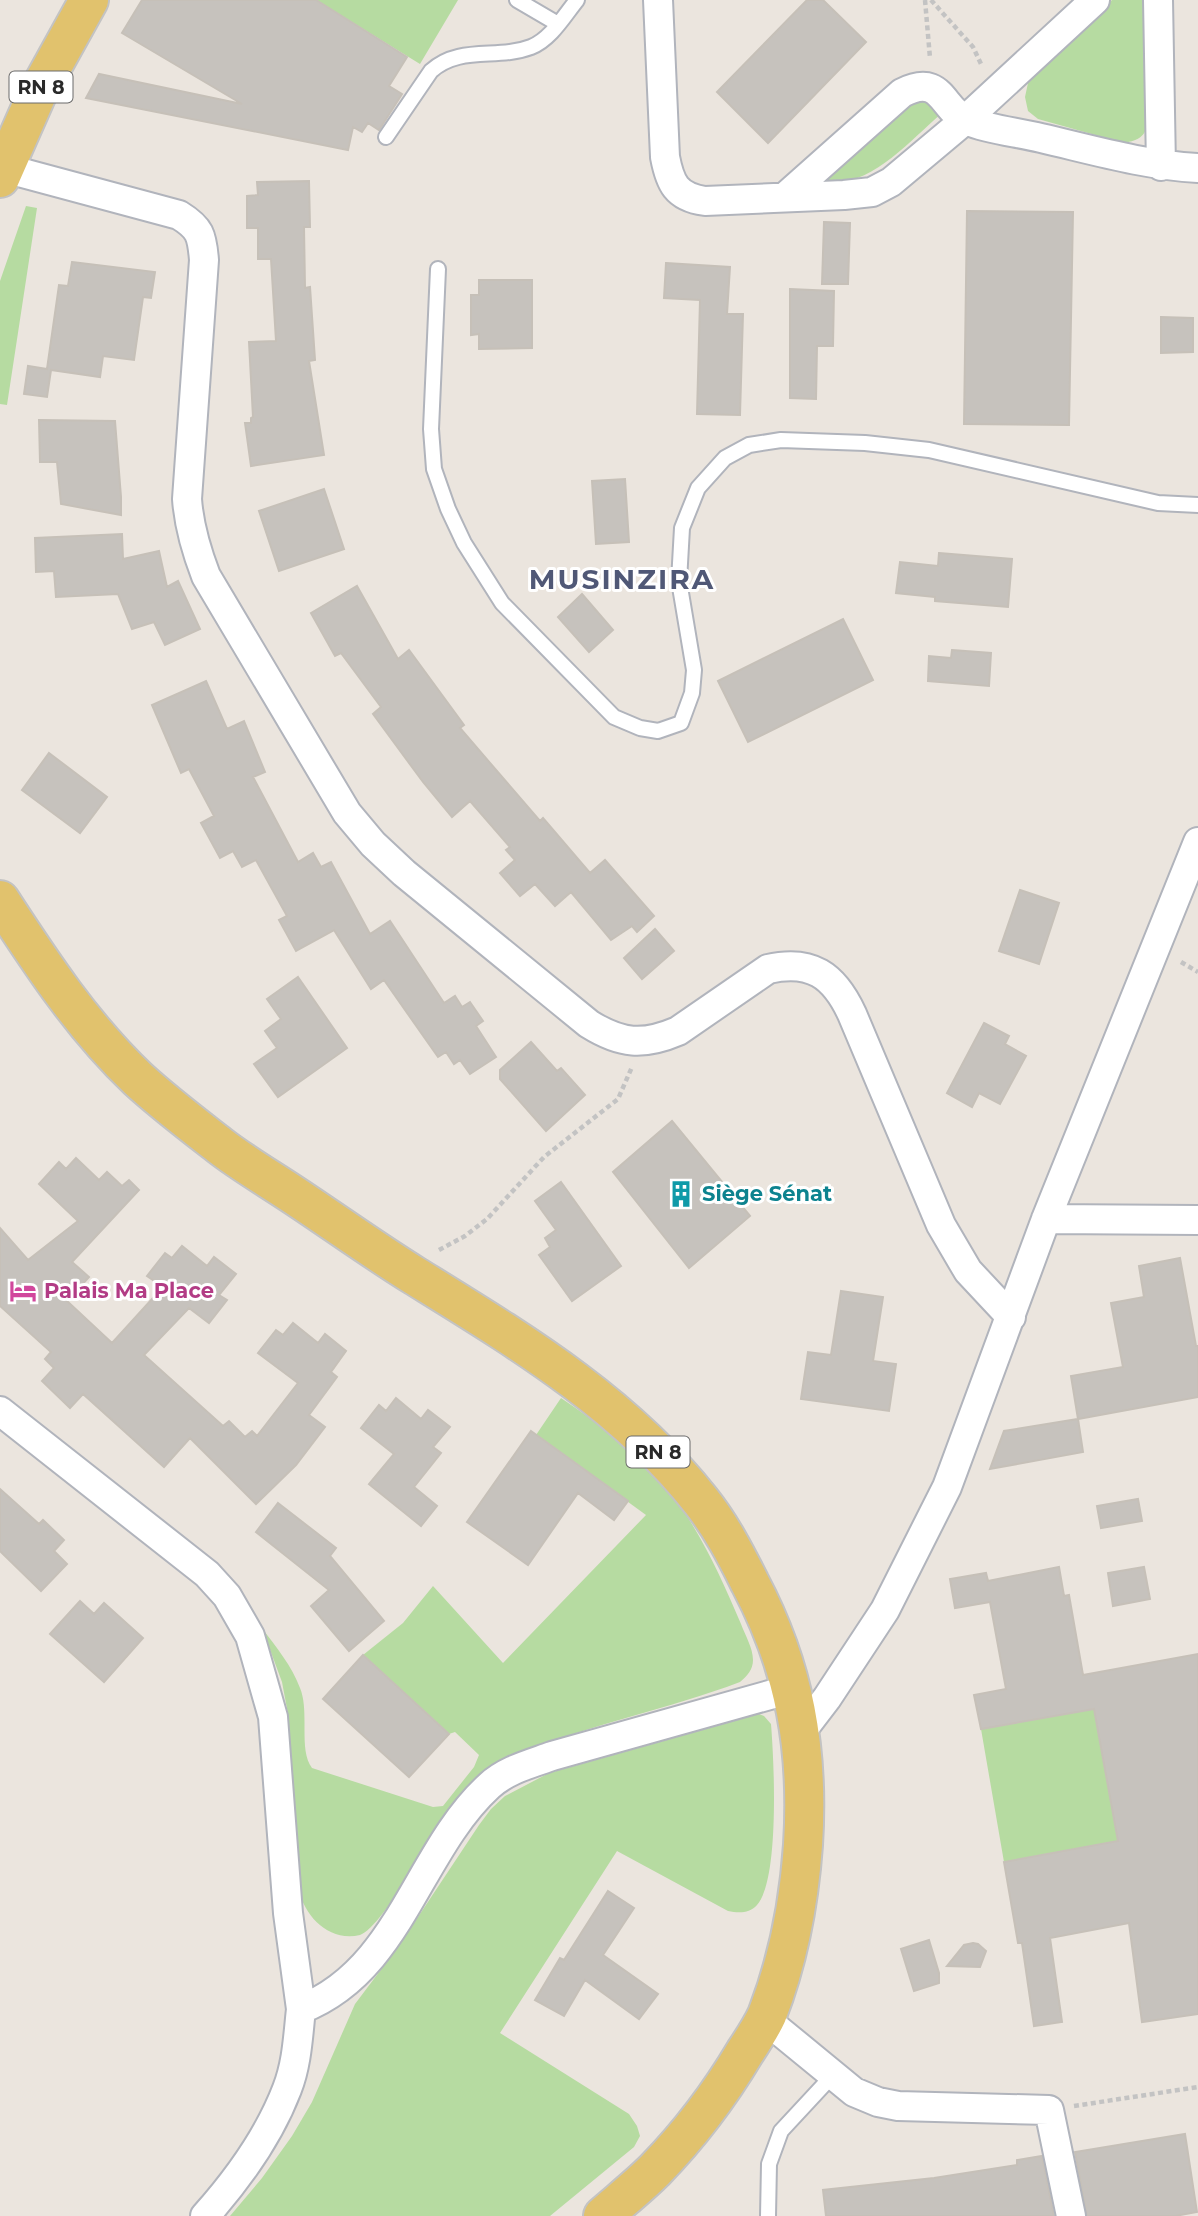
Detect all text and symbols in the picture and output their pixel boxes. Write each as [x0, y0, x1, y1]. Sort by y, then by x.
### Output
road number: RN 8 [9, 72, 72, 102]
district label: MUSINZIRA [529, 562, 715, 596]
building icon: Siège Sénat [666, 1179, 696, 1209]
place label: Siège Sénat [702, 1181, 832, 1206]
hotel icon: Palais Ma Place [8, 1276, 38, 1306]
place label: Palais Ma Place [44, 1278, 214, 1303]
road number: RN 8 [626, 1436, 690, 1468]

